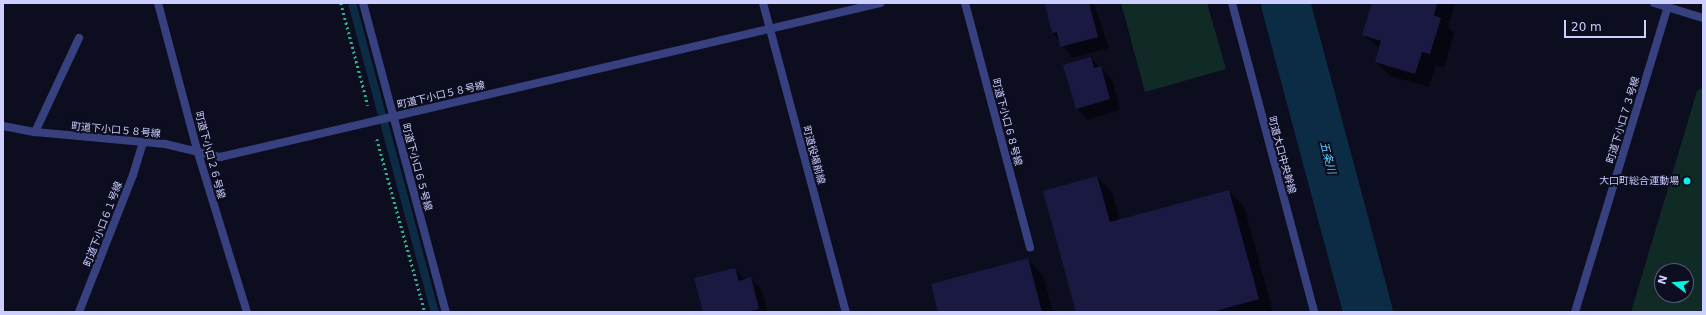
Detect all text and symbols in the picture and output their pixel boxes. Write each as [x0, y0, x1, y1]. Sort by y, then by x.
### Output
scale bar [1566, 12, 1648, 38]
text: 20 m [1571, 20, 1602, 34]
street label: 町道下小口７３号線 [1604, 75, 1642, 165]
street label: 町道下小口６８号線 [990, 77, 1024, 167]
street label: 町道下小口５８号線 [396, 79, 486, 111]
street label: 町道下小口２６号線 [193, 110, 227, 200]
street label: 町道大口中央幹線 [1266, 115, 1298, 195]
street label: 町道下小口５８号線 [71, 120, 161, 140]
street label: 町道下小口６５号線 [400, 122, 434, 212]
street label: 町道役場前線 [800, 124, 828, 186]
water label: 五条川 [1316, 140, 1338, 176]
place label: 大口町総合運動場 [1599, 175, 1679, 187]
marker: 大口町総合運動場 [1682, 176, 1692, 186]
street label: 町道下小口６１号線 [81, 180, 125, 268]
north arrow [1654, 263, 1694, 303]
text: N [1655, 274, 1670, 286]

